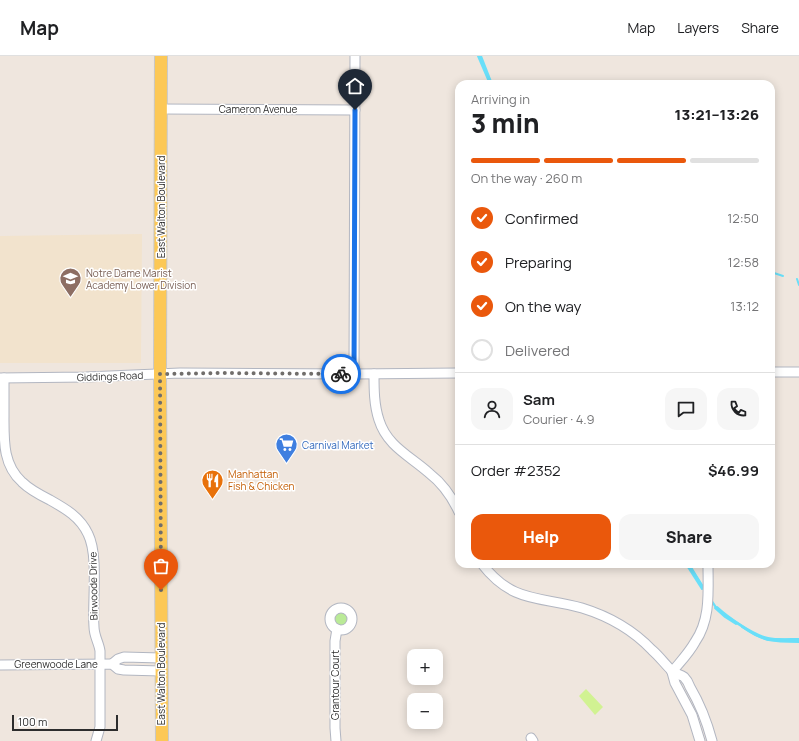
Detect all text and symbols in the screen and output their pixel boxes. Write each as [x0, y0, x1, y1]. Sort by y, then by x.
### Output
text: Map [20, 15, 59, 41]
text: Map [627, 18, 655, 37]
text: Layers [677, 18, 719, 37]
text: Share [741, 18, 779, 37]
pin [338, 69, 372, 110]
icon: home [344, 75, 366, 97]
text: Arriving in [471, 90, 530, 108]
street label: Cameron Avenue [219, 102, 297, 116]
text: 13:21–13:26 [675, 104, 759, 125]
text: 3 min [471, 105, 540, 141]
street label: East Walton Boulevard [154, 156, 168, 258]
text: On the way · 260 m [471, 169, 582, 187]
icon: check [471, 207, 493, 229]
text: Confirmed [505, 208, 578, 229]
text: 12:50 [727, 209, 759, 227]
icon: check [471, 251, 493, 273]
text: Preparing [505, 252, 572, 273]
text: 12:58 [728, 253, 759, 271]
school or university icon: Notre Dame Marist Academy Lower Division [58, 266, 84, 299]
place label: Notre Dame Marist Academy Lower Division [86, 266, 196, 292]
icon: check [471, 295, 493, 317]
text: On the way [505, 296, 581, 317]
text: 13:12 [730, 297, 759, 315]
text: Delivered [505, 340, 570, 361]
courier [321, 354, 361, 394]
icon: bike [330, 363, 352, 385]
street label: Giddings Road [77, 368, 143, 384]
button: person [471, 388, 513, 430]
button: chat [665, 388, 707, 430]
button: phone [717, 388, 759, 430]
text: Sam [523, 389, 555, 410]
text: Courier · 4.9 [523, 410, 595, 428]
supermarket icon: Carnival Market [273, 432, 299, 465]
place label: Carnival Market [302, 438, 374, 452]
text: Order #2352 [471, 460, 561, 481]
text: $46.99 [708, 460, 759, 481]
restaurant icon: Manhattan Fish & Chicken [199, 467, 225, 500]
place label: Manhattan Fish & Chicken [228, 467, 295, 493]
button: Help [471, 514, 611, 560]
button: Share [619, 514, 759, 560]
pin [144, 549, 178, 590]
street label: Birwoode Drive [85, 551, 101, 620]
icon: bag [150, 555, 172, 577]
street label: East Walton Boulevard [154, 623, 168, 725]
map controls [407, 649, 443, 729]
button: + [407, 649, 443, 685]
street label: Grantour Court [328, 650, 342, 720]
street label: Greenwoode Lane [14, 657, 98, 671]
button: − [407, 693, 443, 729]
scale bar [12, 713, 118, 732]
text: 100 m [18, 714, 47, 729]

